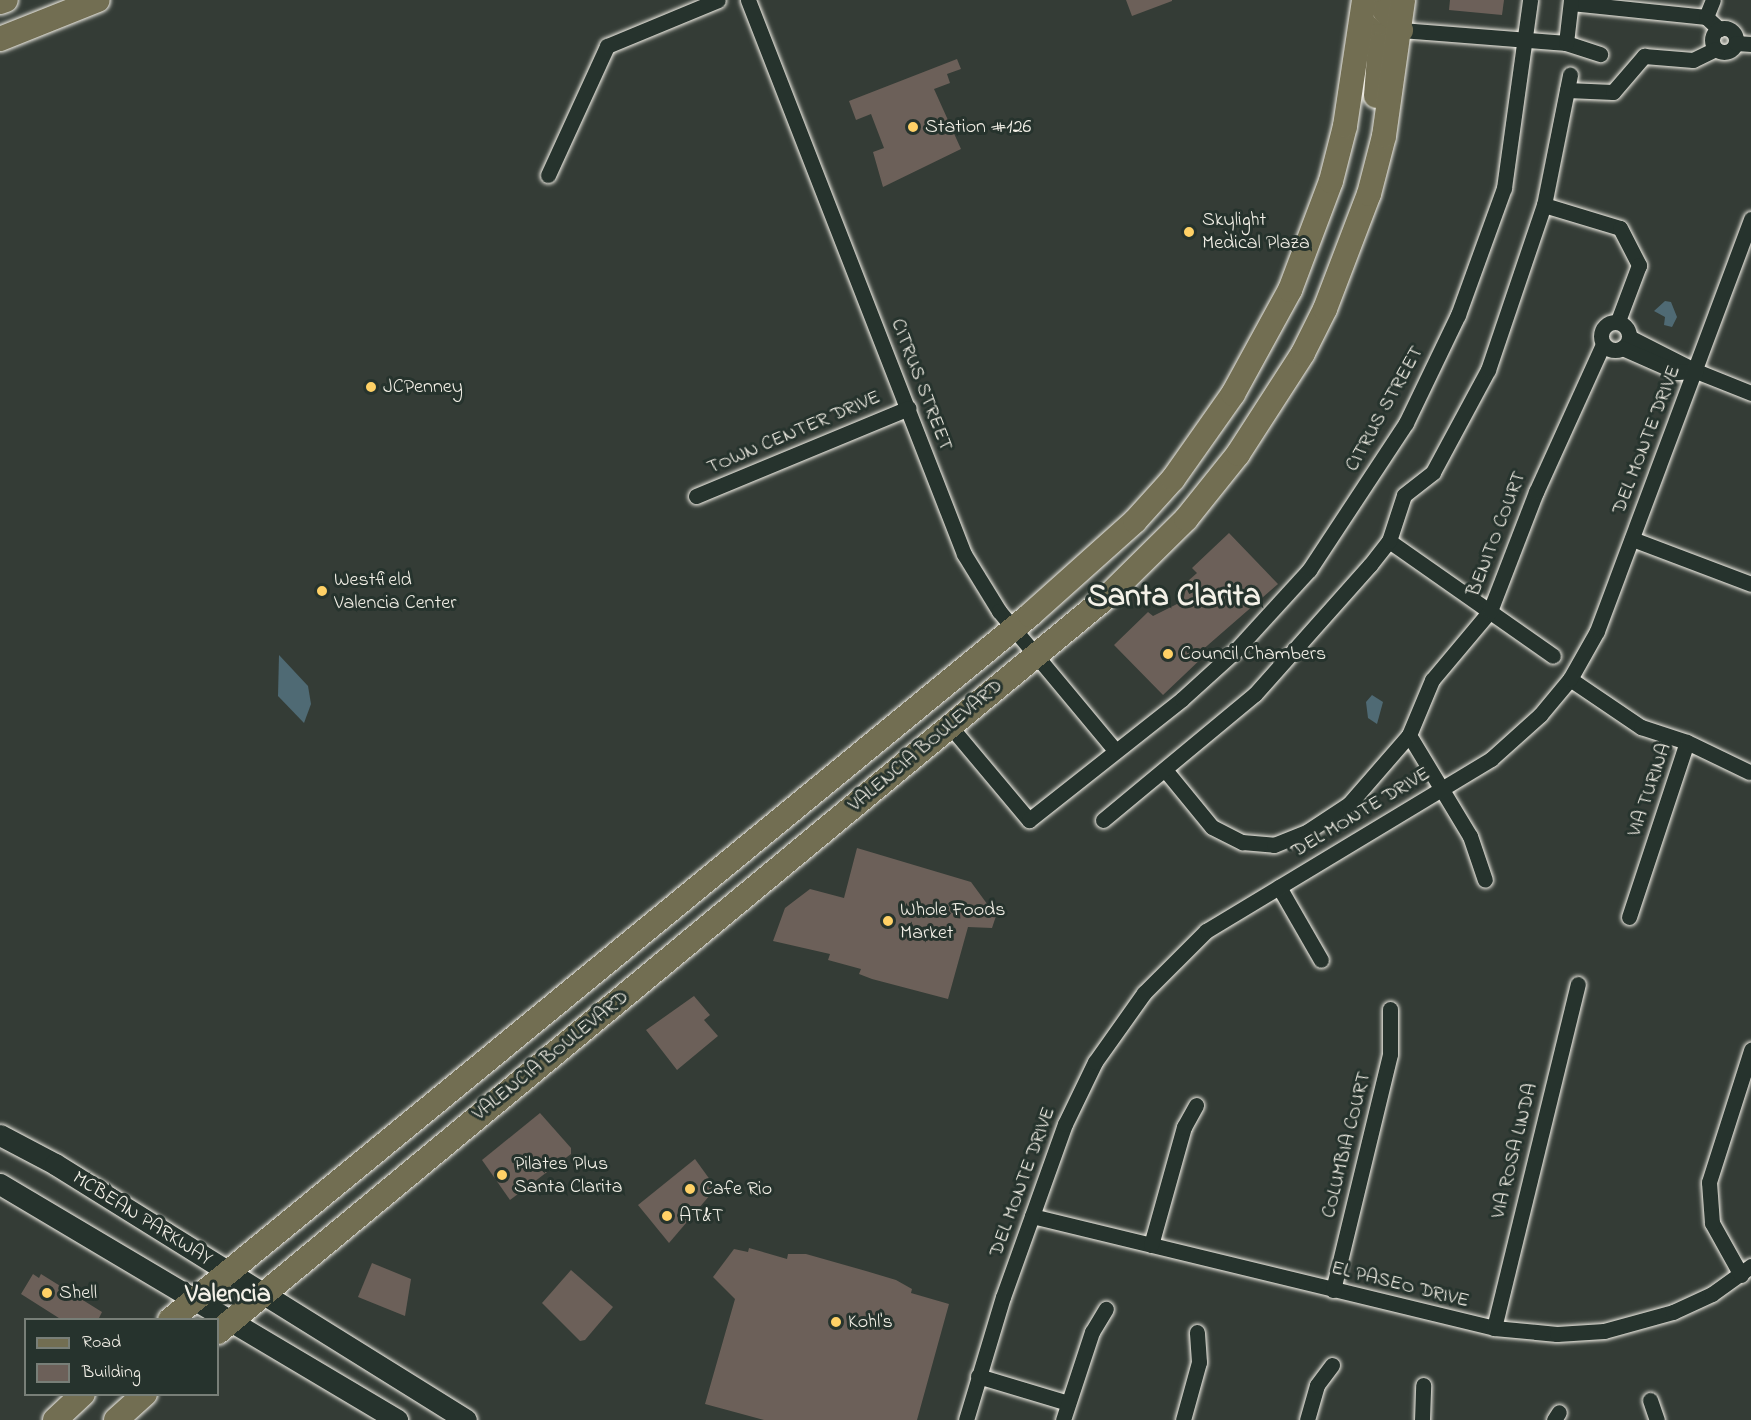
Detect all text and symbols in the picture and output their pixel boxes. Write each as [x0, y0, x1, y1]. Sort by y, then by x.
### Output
place label: Station #126 [925, 115, 1031, 139]
marker: Station #126 [906, 120, 920, 134]
place label: Skylight Medical Plaza [1202, 208, 1310, 255]
marker: Skylight Medical Plaza [1180, 223, 1198, 241]
street label: CITRUS STREET [885, 315, 957, 455]
street label: CITRUS STREET [1341, 342, 1429, 476]
street label: DEL MONTE DRIVE [1608, 362, 1686, 518]
place label: JCPenney [383, 375, 463, 399]
marker: JCPenney [364, 380, 378, 394]
street label: TOWN CENTER DRIVE [704, 386, 884, 480]
street label: BENITO COURT [1462, 468, 1532, 600]
place label: Westfield Valencia Center [334, 568, 456, 615]
district label: Santa Clarita [1087, 579, 1261, 617]
marker: Westfield Valencia Center [315, 584, 329, 598]
place label: Council Chambers [1180, 642, 1326, 666]
marker: Council Chambers [1161, 647, 1175, 661]
street label: VALENCIA BOULEVARD [844, 674, 1008, 818]
street label: VIA TURINA [1623, 740, 1677, 840]
street label: DEL MONTE DRIVE [1287, 762, 1435, 864]
place label: Whole Foods Market [900, 898, 1005, 945]
marker: Whole Foods Market [881, 914, 895, 928]
street label: VALENCIA BOULEVARD [468, 986, 634, 1126]
street label: COLUMBIA COURT [1317, 1069, 1377, 1221]
street label: VIA ROSA LINDA [1487, 1081, 1543, 1221]
street label: DEL MONTE DRIVE [985, 1104, 1061, 1260]
place label: Pilates Plus Santa Clarita [514, 1152, 622, 1199]
street label: MCBEAN PARKWAY [68, 1166, 216, 1272]
marker: Pilates Plus Santa Clarita [495, 1168, 509, 1182]
place label: Cafe Rio [702, 1177, 772, 1201]
marker: Cafe Rio [683, 1182, 697, 1196]
place label: AT&T [679, 1204, 723, 1228]
marker: AT&T [660, 1209, 674, 1223]
street label: EL PASEO DRIVE [1329, 1256, 1471, 1314]
district label: Valencia [185, 1280, 271, 1312]
place label: Shell [59, 1281, 97, 1305]
marker: Shell [40, 1286, 54, 1300]
place label: Kohl's [848, 1310, 893, 1334]
marker: Kohl's [829, 1315, 843, 1329]
legend [24, 1318, 219, 1396]
text: Road [82, 1330, 121, 1356]
text: Building [82, 1360, 141, 1386]

